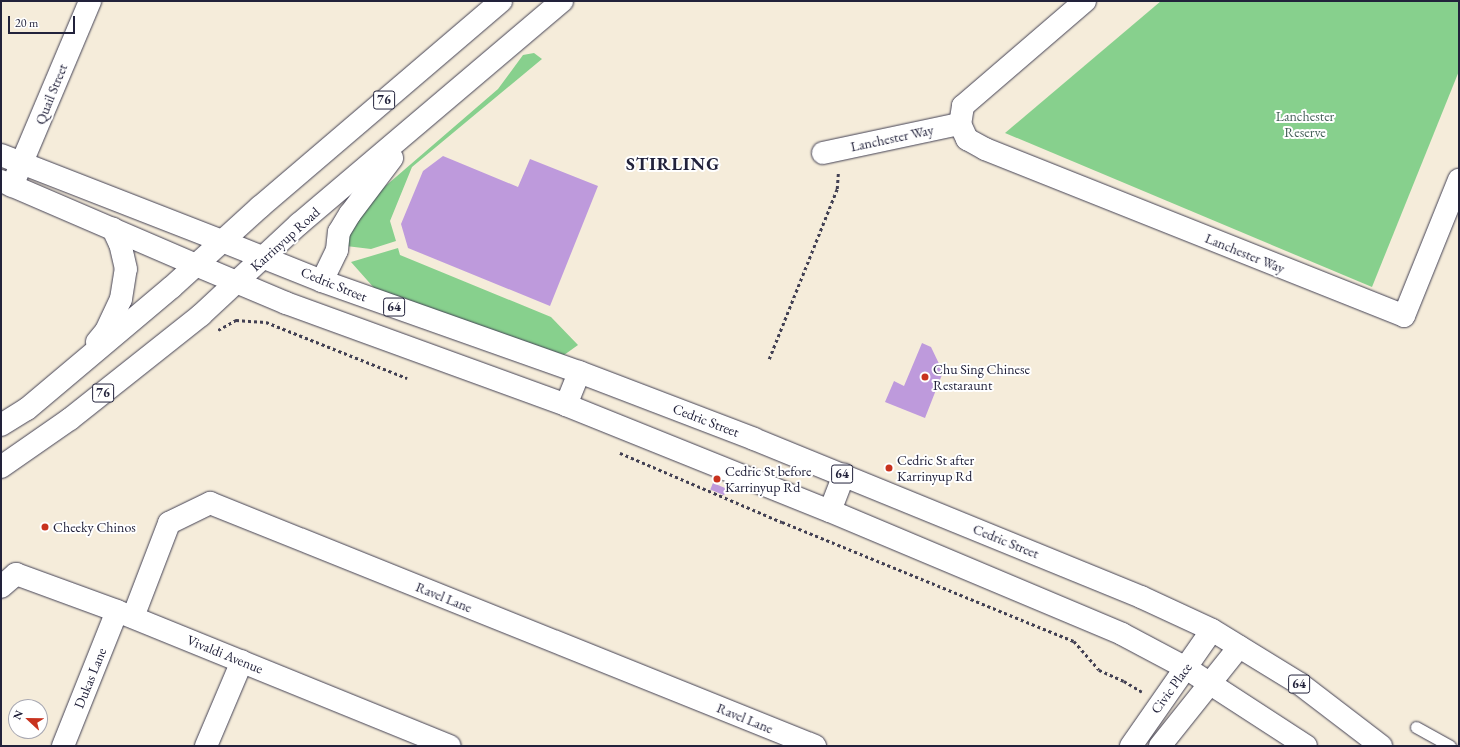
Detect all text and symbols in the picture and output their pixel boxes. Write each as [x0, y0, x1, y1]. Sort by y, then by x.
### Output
scale bar [10, 8, 77, 34]
text: 20 m [15, 15, 38, 31]
street label: Quail Street [31, 61, 71, 127]
road number: 76 [373, 89, 395, 111]
park label: Lanchester Reserve [1276, 108, 1334, 140]
street label: Lanchester Way [849, 121, 935, 155]
district label: STIRLING [626, 153, 720, 175]
street label: Karrinyup Road [247, 203, 323, 275]
street label: Lanchester Way [1203, 229, 1287, 277]
street label: Cedric Street [299, 263, 369, 305]
road number: 64 [383, 296, 405, 318]
place label: Chu Sing Chinese Restaraunt [933, 361, 1030, 394]
marker: Chu Sing Chinese Restaraunt [920, 372, 930, 382]
road number: 76 [92, 382, 114, 404]
street label: Cedric Street [670, 400, 742, 440]
place label: Cedric St after Karrinyup Rd [897, 452, 974, 484]
place label: Cedric St before Karrinyup Rd [725, 463, 811, 496]
road number: 64 [831, 463, 853, 485]
marker: Cedric St after Karrinyup Rd [884, 463, 894, 473]
marker: Cedric St before Karrinyup Rd [712, 474, 722, 484]
place label: Cheeky Chinos [53, 519, 136, 535]
street label: Cedric Street [971, 520, 1041, 562]
marker: Cheeky Chinos [40, 522, 50, 532]
street label: Ravel Lane [413, 578, 475, 616]
street label: Vivaldi Avenue [184, 631, 266, 677]
street label: Dukas Lane [70, 645, 110, 711]
street label: Civic Place [1147, 659, 1195, 717]
road number: 64 [1288, 673, 1310, 695]
north arrow [8, 699, 48, 739]
street label: Ravel Lane [714, 699, 776, 737]
text: N [10, 708, 26, 722]

